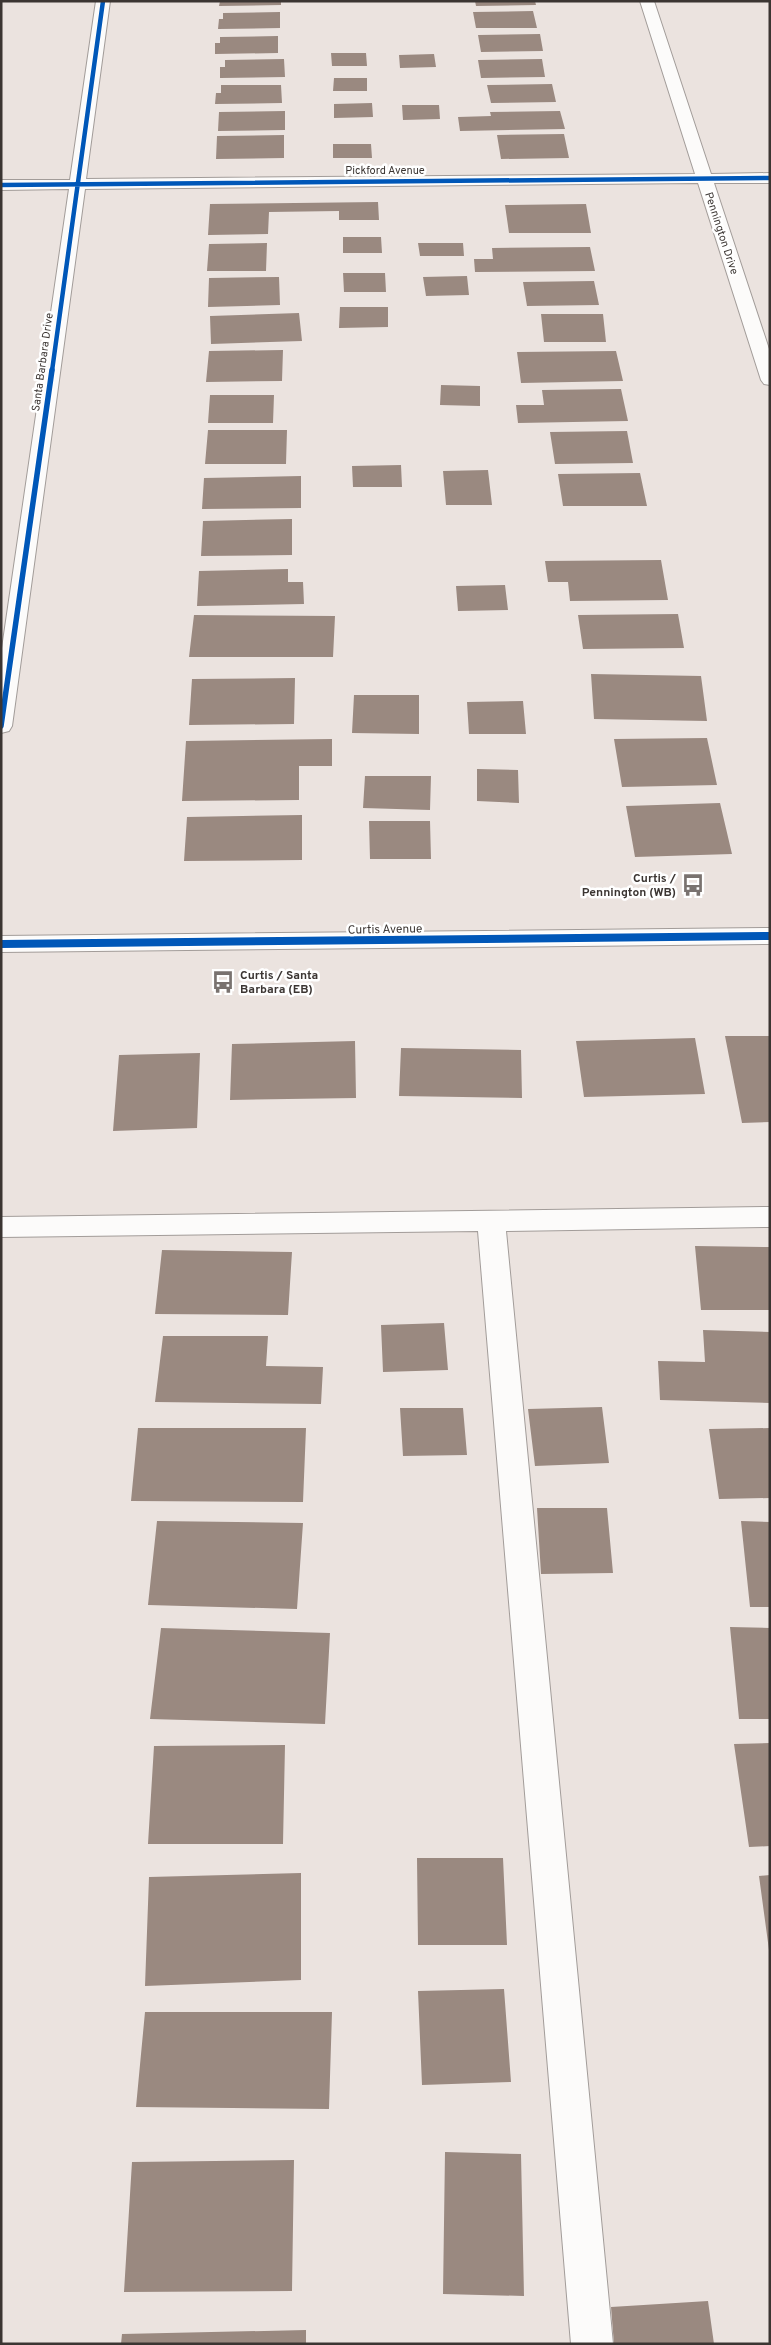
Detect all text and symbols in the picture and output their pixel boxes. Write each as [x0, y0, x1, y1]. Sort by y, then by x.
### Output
street label: Pickford Avenue [345, 164, 425, 178]
street label: Pennington Drive [701, 190, 741, 276]
street label: Santa Barbara Drive [29, 312, 57, 412]
place label: Curtis / Pennington (WB) [582, 871, 677, 901]
bus stop icon: Curtis / Pennington (WB) [680, 872, 706, 898]
street label: Curtis Avenue [347, 921, 423, 939]
place label: Curtis / Santa Barbara (EB) [240, 968, 318, 998]
bus stop icon: Curtis / Santa Barbara (EB) [210, 969, 236, 995]

